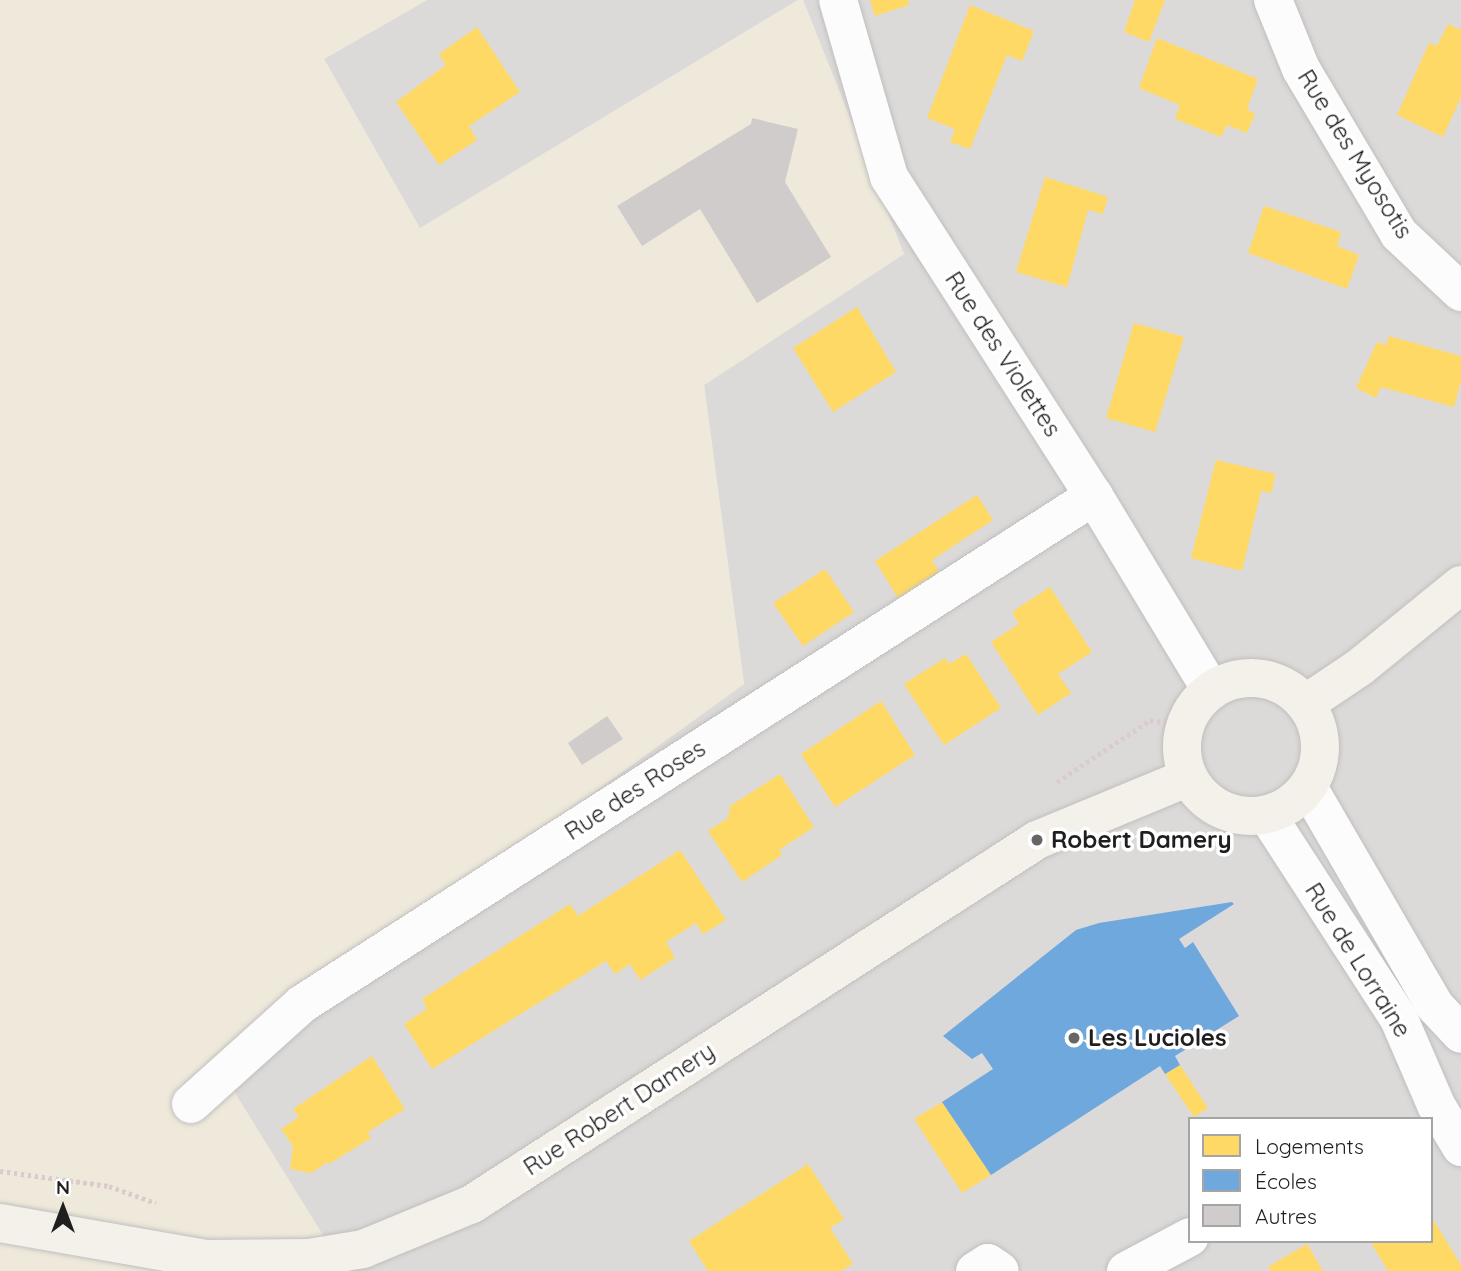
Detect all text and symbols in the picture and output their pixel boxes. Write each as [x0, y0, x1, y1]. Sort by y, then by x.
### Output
street label: Rue des Myosotis [1291, 64, 1419, 244]
street label: Rue des Violettes [939, 266, 1067, 442]
street label: Rue des Roses [559, 734, 711, 846]
place label: Robert Damery [1051, 826, 1232, 854]
marker: Robert Damery [1029, 832, 1045, 848]
street label: Rue de Lorraine [1299, 877, 1417, 1043]
place label: Les Lucioles [1088, 1024, 1227, 1052]
marker: Les Lucioles [1066, 1030, 1082, 1046]
street label: Rue Robert Damery [518, 1036, 720, 1182]
legend [1188, 1117, 1433, 1243]
text: Logements [1255, 1133, 1364, 1159]
text: Écoles [1255, 1168, 1317, 1194]
north arrow [28, 1173, 98, 1243]
text: N [56, 1175, 70, 1199]
text: Autres [1255, 1203, 1317, 1229]

